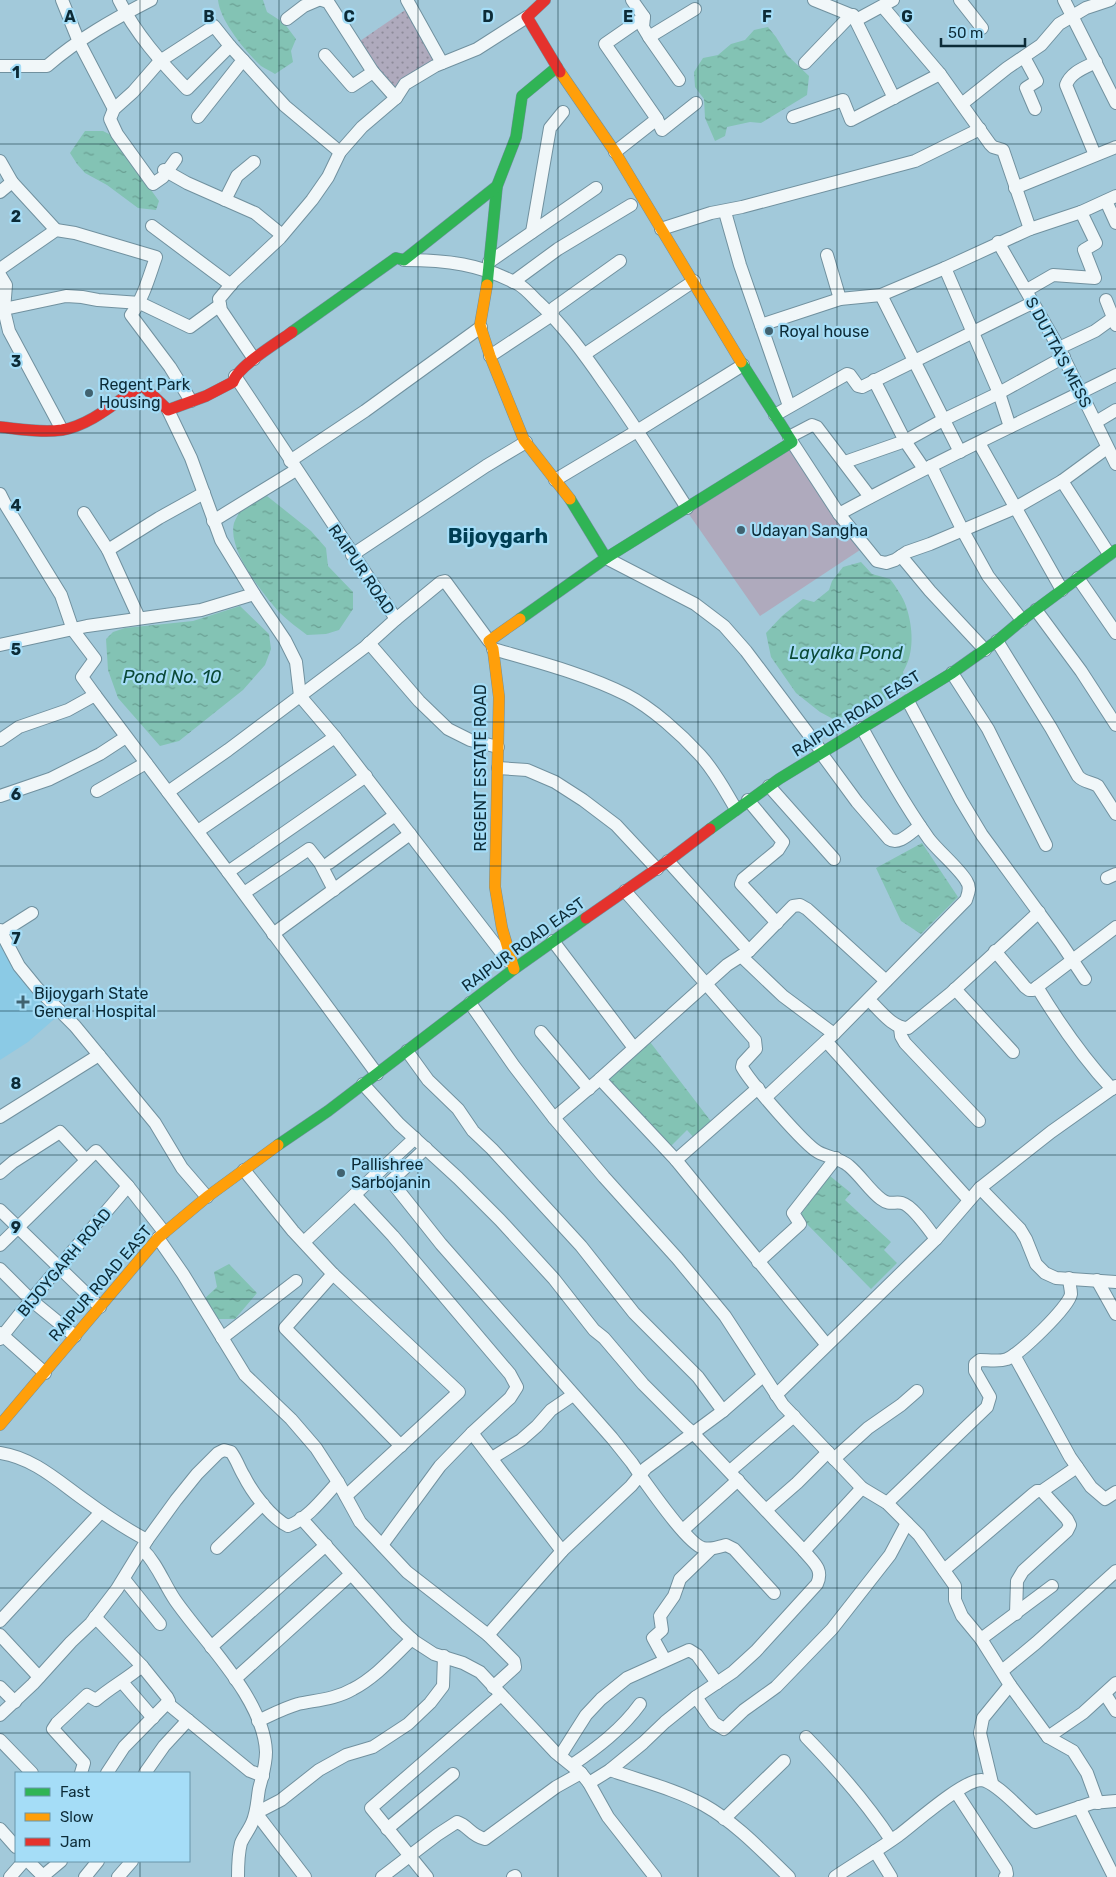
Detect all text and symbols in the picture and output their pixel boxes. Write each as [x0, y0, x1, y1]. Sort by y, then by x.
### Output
text: A [64, 7, 76, 26]
text: B [203, 7, 215, 26]
text: C [343, 7, 355, 26]
text: D [482, 7, 494, 26]
text: E [623, 7, 633, 26]
text: F [762, 7, 772, 26]
text: G [901, 7, 913, 26]
scale bar [941, 15, 1025, 47]
text: 50 m [948, 24, 983, 42]
text: 1 [12, 63, 20, 82]
text: 2 [11, 207, 21, 226]
street label: S DUTTA'S MESS [1021, 294, 1096, 411]
place label: Royal house [779, 322, 869, 341]
marker: Royal house [763, 325, 775, 337]
text: 3 [11, 352, 21, 371]
place label: Regent Park Housing [99, 375, 191, 412]
marker: Regent Park Housing [83, 387, 95, 399]
text: 4 [11, 496, 22, 515]
street label: RAIPUR ROAD [325, 521, 399, 618]
place label: Udayan Sangha [751, 521, 868, 540]
district label: Bijoygarh [448, 523, 548, 548]
marker: Udayan Sangha [735, 524, 747, 536]
text: 5 [11, 640, 21, 659]
water label: Layalka Pond [789, 642, 903, 664]
water label: Pond No. 10 [123, 666, 222, 688]
street label: RAIPUR ROAD EAST [789, 666, 924, 761]
street label: REGENT ESTATE ROAD [471, 684, 490, 852]
text: 6 [11, 785, 21, 804]
street label: RAIPUR ROAD EAST [458, 893, 589, 995]
text: 7 [11, 929, 21, 948]
place label: Bijoygarh State General Hospital [34, 984, 156, 1021]
marker: Bijoygarh State General Hospital [16, 995, 30, 1009]
text: 8 [11, 1074, 22, 1093]
place label: Pallishree Sarbojanin [351, 1155, 431, 1192]
marker: Pallishree Sarbojanin [335, 1167, 347, 1179]
street label: BIJOYGARH ROAD [14, 1204, 115, 1320]
text: 9 [11, 1218, 21, 1237]
street label: RAIPUR ROAD EAST [45, 1221, 156, 1345]
legend [15, 1772, 190, 1862]
text: Fast [60, 1783, 90, 1801]
text: Slow [60, 1808, 93, 1826]
text: Jam [60, 1833, 91, 1851]

